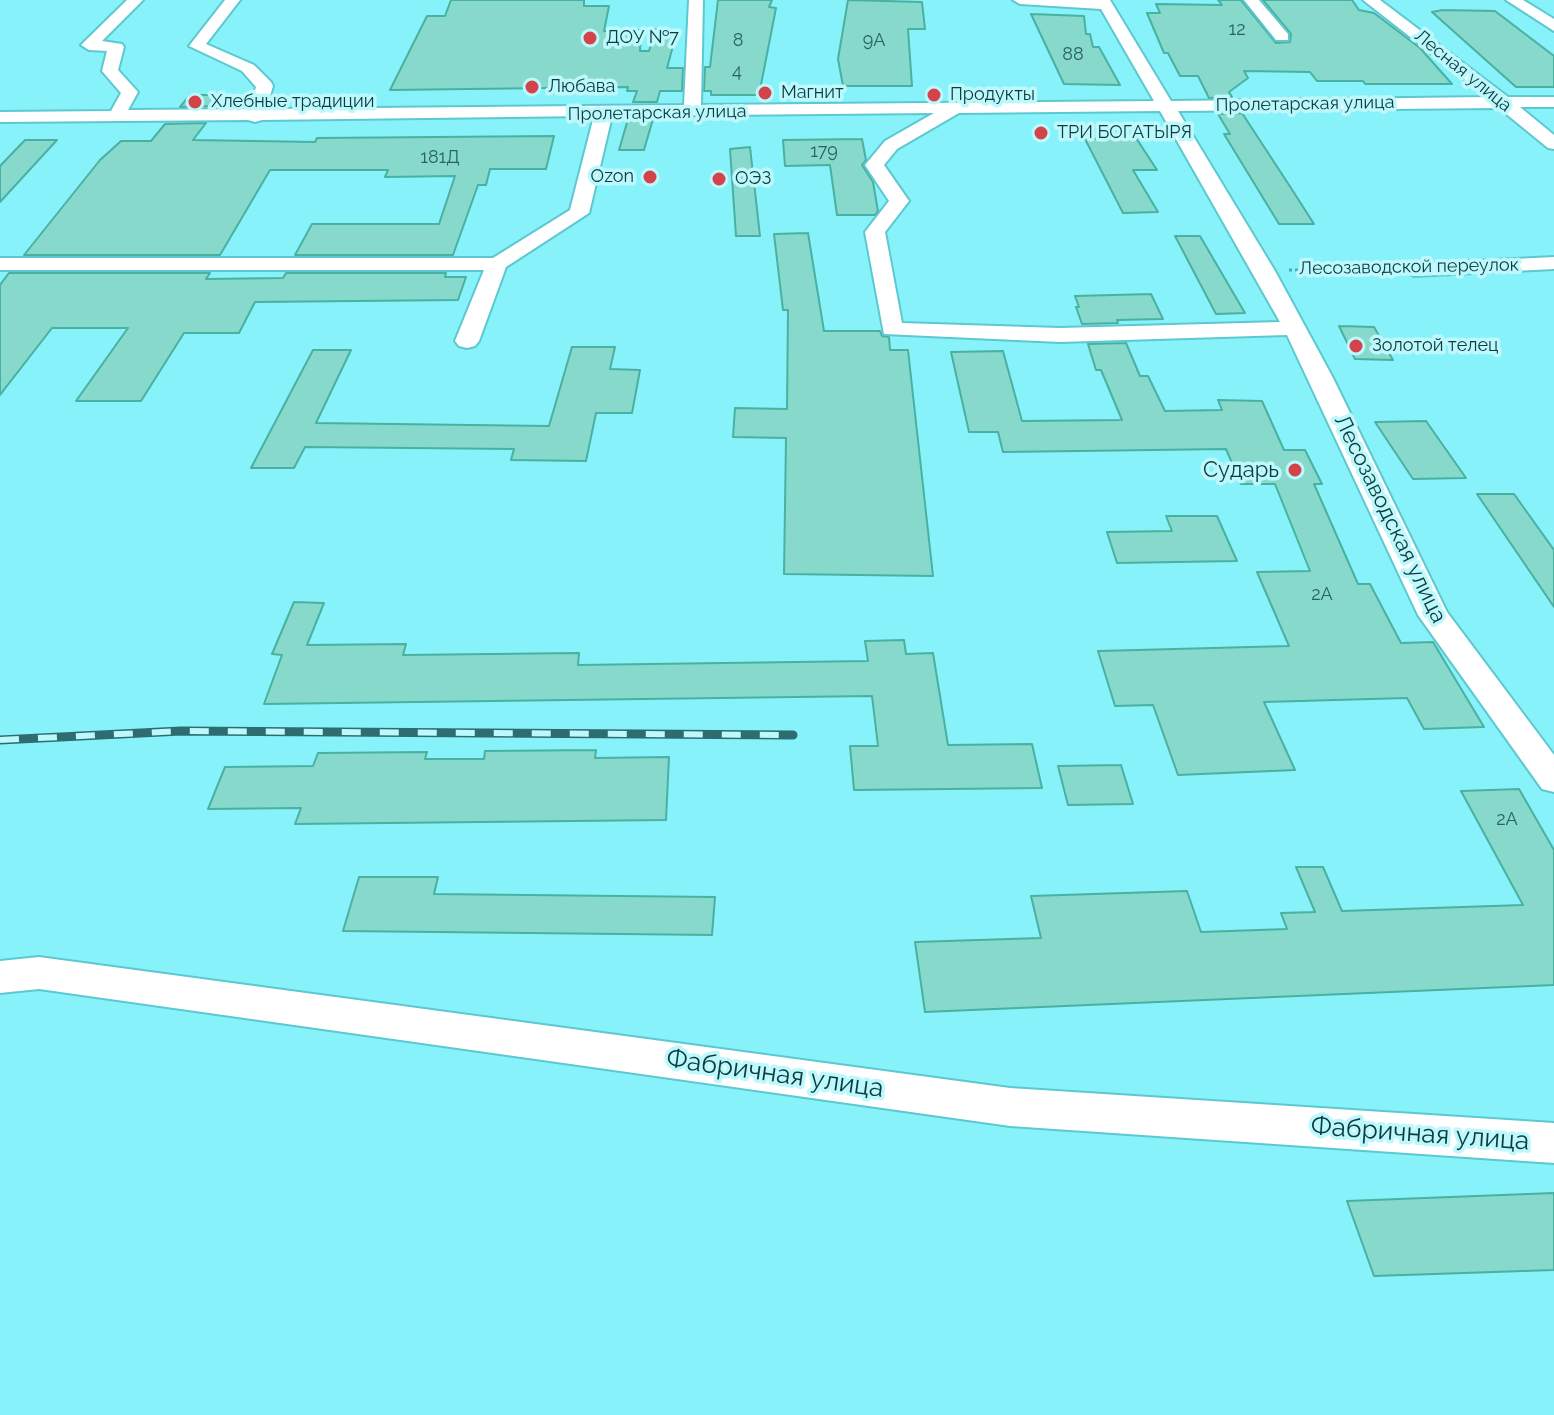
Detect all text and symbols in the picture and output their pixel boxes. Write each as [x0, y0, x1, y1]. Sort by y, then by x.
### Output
house number: 12 [1228, 19, 1246, 41]
street label: Лесная улица [1410, 25, 1516, 117]
place label: ДОУ №7 [606, 27, 679, 49]
marker: ДОУ №7 [581, 29, 599, 47]
house number: 8 [733, 30, 743, 52]
house number: 9А [863, 30, 885, 52]
house number: 88 [1062, 44, 1084, 66]
house number: 4 [732, 61, 742, 83]
place label: Любава [548, 76, 615, 98]
marker: Любава [523, 78, 541, 96]
place label: Магнит [781, 82, 844, 104]
marker: Магнит [756, 84, 774, 102]
place label: Продукты [950, 84, 1035, 106]
marker: Продукты [925, 86, 943, 104]
place label: Хлебные традиции [211, 91, 374, 113]
street label: Пролетарская улица [1215, 92, 1395, 116]
marker: Хлебные традиции [186, 93, 204, 111]
street label: Пролетарская улица [567, 101, 747, 125]
place label: ТРИ БОГАТЫРЯ [1057, 122, 1192, 144]
marker: ТРИ БОГАТЫРЯ [1032, 124, 1050, 142]
house number: 179 [810, 141, 838, 163]
house number: 181Д [420, 147, 460, 169]
place label: Ozon [591, 166, 634, 188]
marker: Ozon [641, 168, 659, 186]
place label: ОЭЗ [735, 168, 771, 190]
marker: ОЭЗ [710, 170, 728, 188]
street label: Лесозаводской переулок [1299, 254, 1519, 280]
place label: Золотой телец [1372, 335, 1498, 357]
marker: Золотой телец [1347, 337, 1365, 355]
street label: Лесозаводская улица [1328, 411, 1452, 627]
place label: Сударь [1203, 457, 1279, 483]
marker: Сударь [1286, 461, 1304, 479]
house number: 2А [1311, 584, 1333, 606]
house number: 2А [1496, 809, 1518, 831]
street label: Фабричная улица [664, 1043, 886, 1105]
street label: Фабричная улица [1310, 1111, 1530, 1157]

